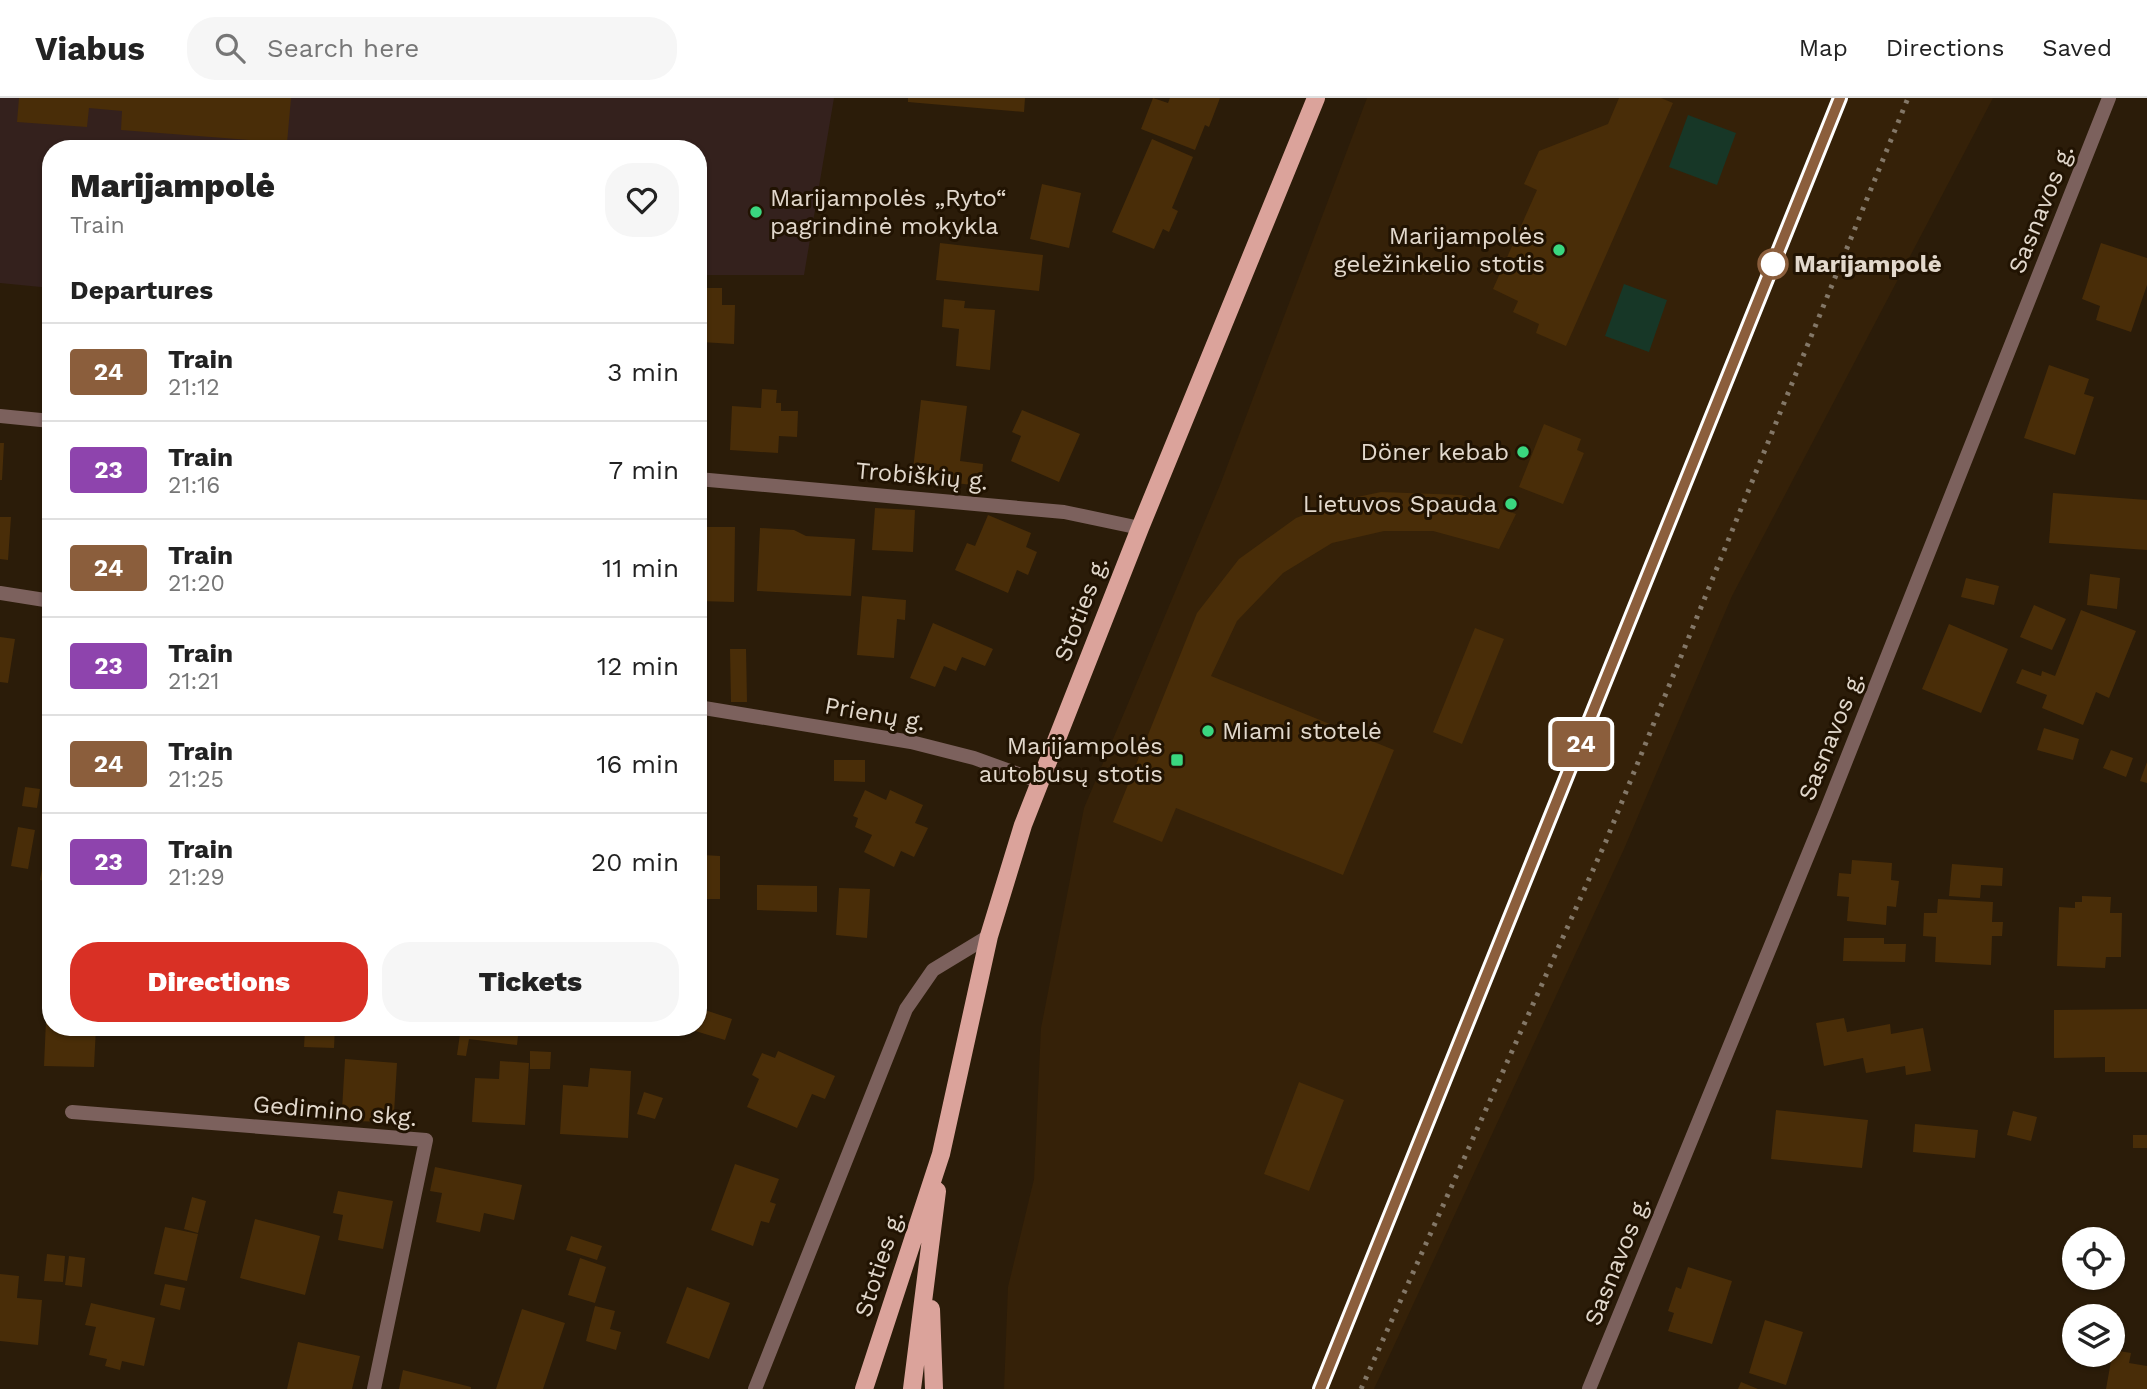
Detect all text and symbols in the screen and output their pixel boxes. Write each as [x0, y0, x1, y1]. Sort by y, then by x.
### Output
search box [187, 17, 677, 80]
text: Viabus [35, 29, 145, 68]
icon: search [211, 29, 249, 67]
text: Search here [267, 33, 419, 63]
text: Map [1799, 34, 1848, 62]
text: Directions [1886, 34, 2004, 62]
text: Saved [2042, 34, 2112, 62]
street label: Sasnavos g. [2002, 141, 2080, 277]
button: heart [605, 163, 679, 237]
text: Marijampolė [70, 166, 275, 205]
place label: Marijampolės „Ryto“ pagrindinė mokykla [770, 184, 1007, 240]
marker: Marijampolės „Ryto“ pagrindinė mokykla [748, 204, 764, 220]
text: Train [70, 212, 125, 239]
place label: Marijampolės geležinkelio stotis [1334, 222, 1545, 278]
marker: Marijampolės geležinkelio stotis [1551, 242, 1567, 258]
marker: Marijampolė [1758, 249, 1788, 279]
place label: Marijampolė [1794, 250, 1942, 278]
text: Departures [70, 275, 213, 305]
text: Train [168, 344, 233, 374]
text: 3 min [607, 357, 679, 387]
text: 24 [94, 358, 123, 386]
text: 21:12 [168, 374, 220, 401]
place label: Döner kebab [1360, 438, 1509, 466]
text: Train [168, 442, 233, 472]
marker: Döner kebab [1515, 444, 1531, 460]
text: 7 min [609, 455, 679, 485]
text: 23 [94, 456, 123, 484]
street label: Trobiškių g. [855, 456, 989, 496]
text: 21:16 [168, 472, 220, 499]
place label: Lietuvos Spauda [1303, 490, 1497, 518]
marker: Lietuvos Spauda [1503, 496, 1519, 512]
text: Train [168, 540, 233, 570]
text: 11 min [602, 553, 679, 583]
street label: Stoties g. [1048, 553, 1114, 665]
text: 24 [94, 554, 123, 582]
text: 21:20 [168, 570, 225, 597]
text: Train [168, 638, 233, 668]
text: 12 min [597, 651, 679, 681]
text: 23 [94, 652, 123, 680]
text: 21:21 [168, 668, 220, 695]
street label: Sasnavos g. [1792, 668, 1870, 804]
street label: Prienų g. [823, 691, 927, 737]
place label: Miami stotelė [1222, 717, 1382, 745]
line badge: 24 [1550, 721, 1612, 767]
marker: Miami stotelė [1200, 723, 1216, 739]
text: 24 [1566, 730, 1596, 758]
place label: Marijampolės autobusų stotis [979, 732, 1163, 788]
text: Train [168, 736, 233, 766]
text: 16 min [596, 749, 679, 779]
text: 24 [94, 750, 123, 778]
marker: Marijampolės autobusų stotis [1169, 752, 1185, 768]
text: 21:25 [168, 766, 224, 793]
text: Train [168, 834, 233, 864]
text: 20 min [591, 847, 679, 877]
text: 23 [94, 848, 123, 876]
text: 21:29 [168, 864, 225, 891]
button: Directions [70, 942, 368, 1022]
button: Tickets [382, 942, 679, 1022]
street label: Gedimino skg. [252, 1090, 418, 1132]
street label: Sasnavos g. [1578, 1193, 1656, 1329]
street label: Stoties g. [849, 1207, 909, 1321]
map controls [2062, 1227, 2125, 1367]
button: locate [2062, 1227, 2125, 1290]
button: layers [2062, 1304, 2125, 1367]

